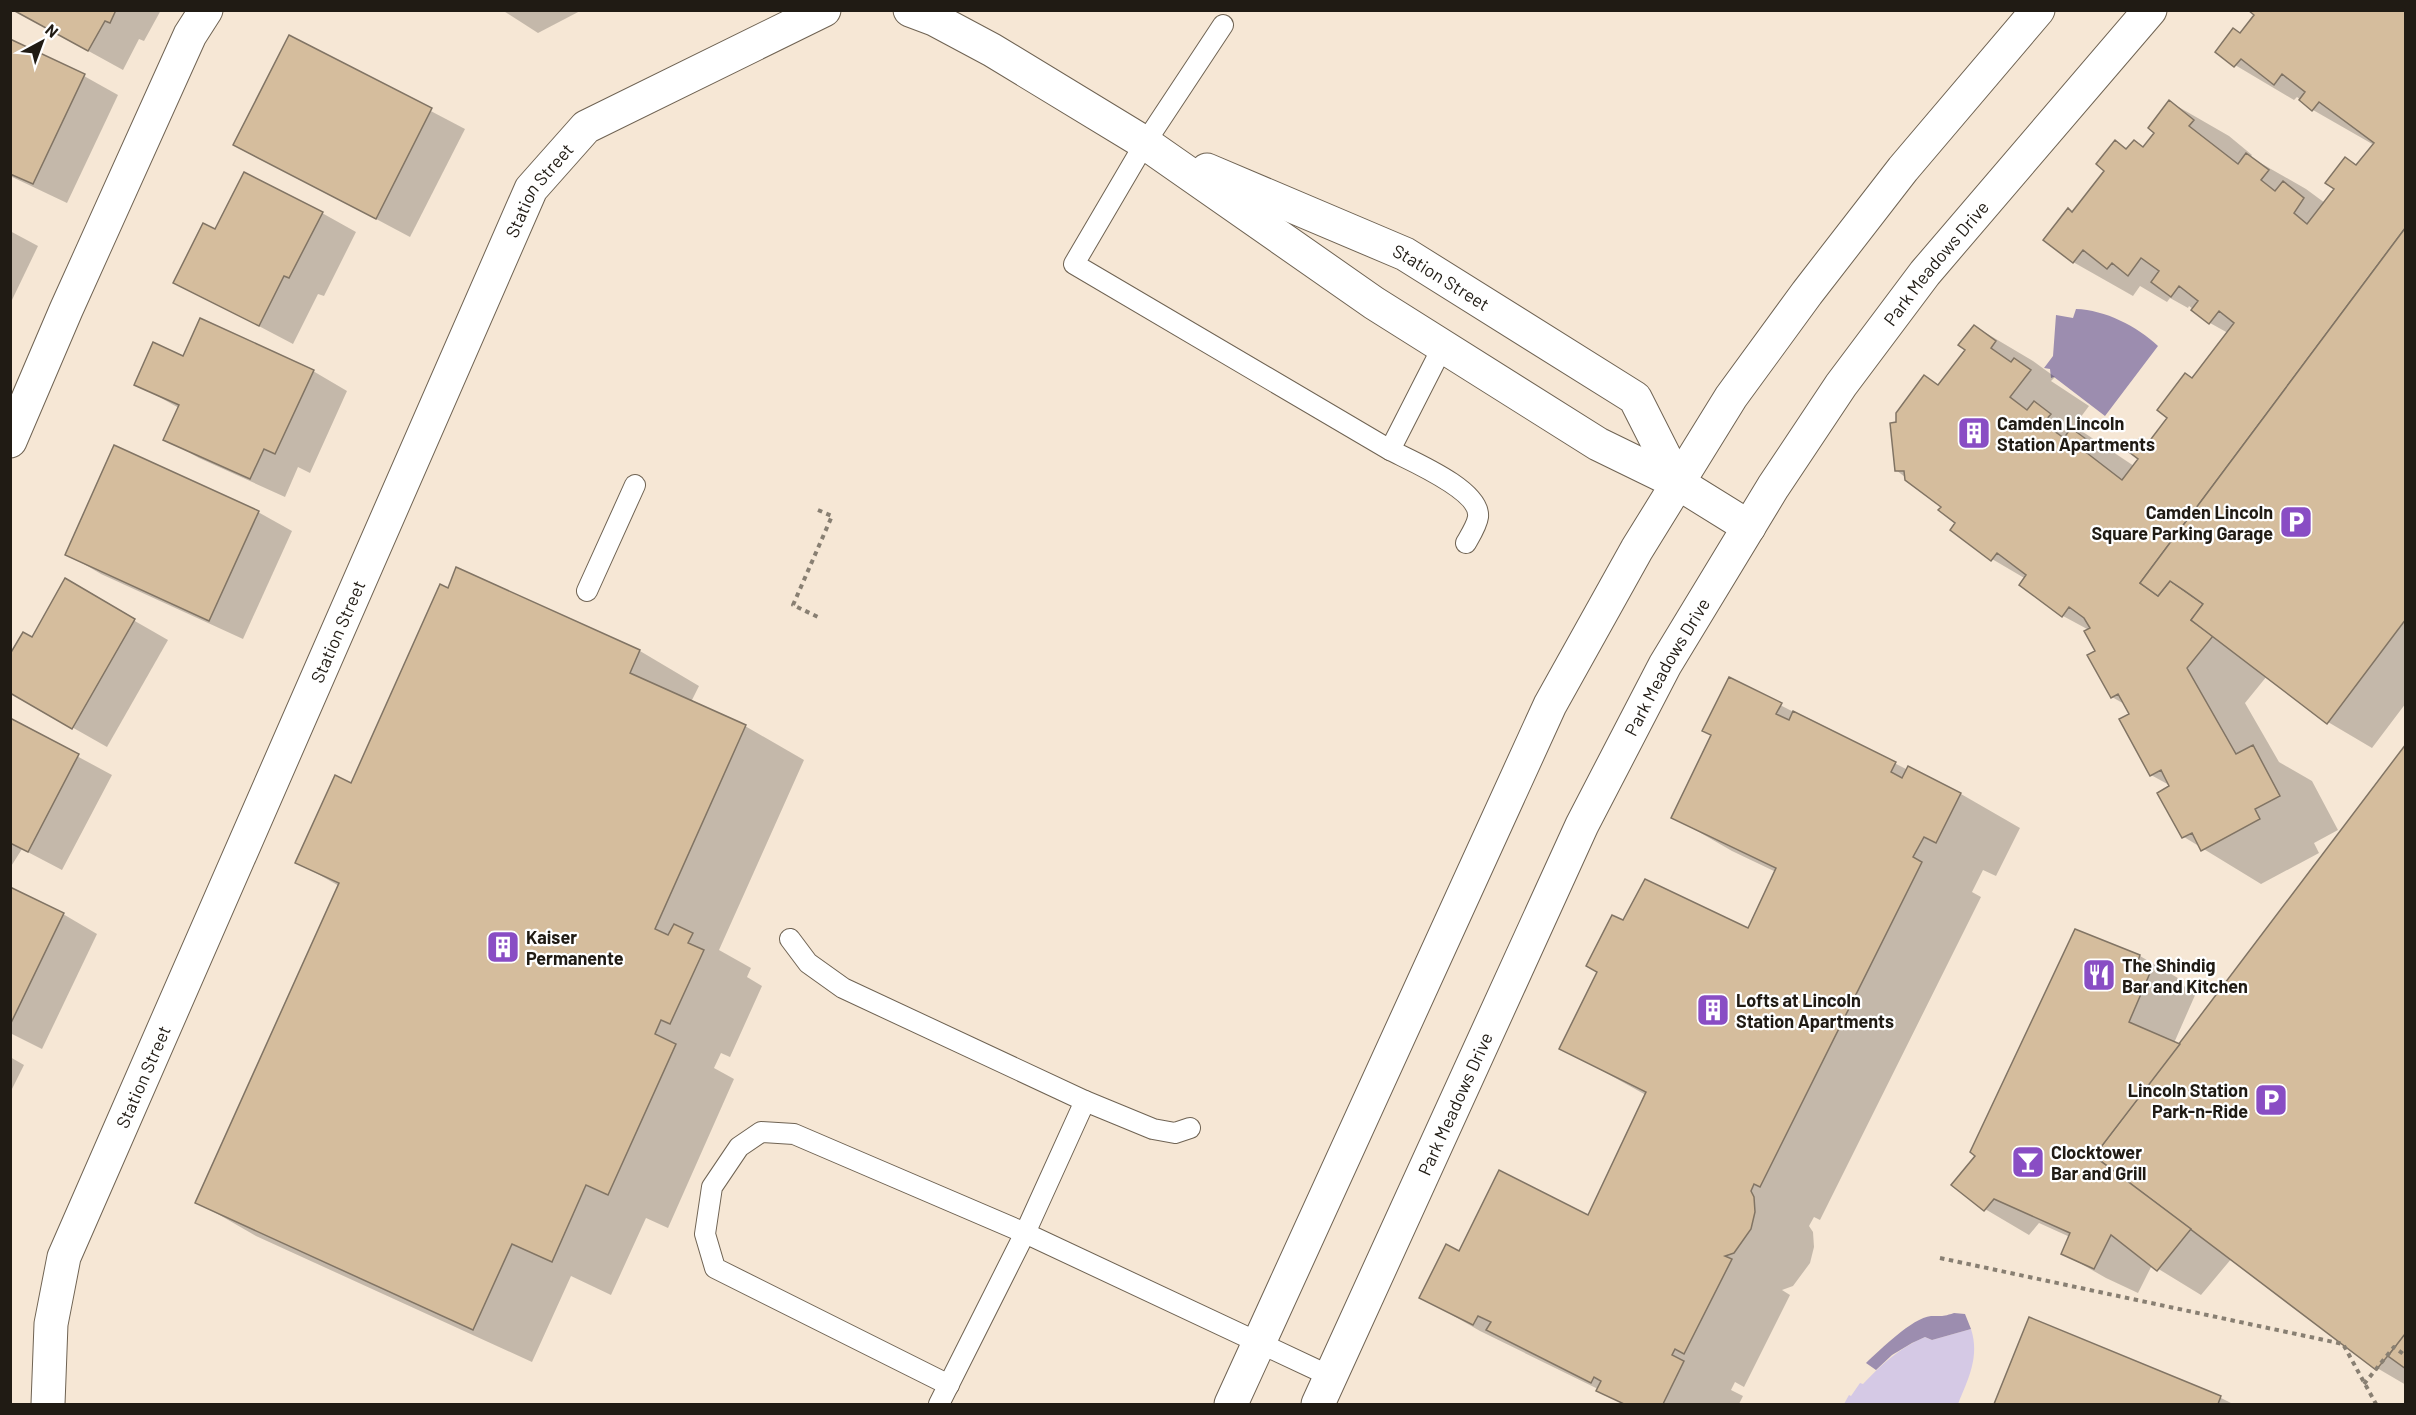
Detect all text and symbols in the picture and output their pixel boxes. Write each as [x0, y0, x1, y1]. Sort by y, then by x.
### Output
north arrow [12, 12, 72, 72]
text: N [42, 20, 62, 41]
street label: Station Street [500, 138, 578, 241]
street label: Park Meadows Drive [1879, 196, 1993, 330]
street label: Station Street [1390, 239, 1494, 315]
place label: Camden Lincoln Station Apartments [1997, 412, 2155, 455]
building icon: Camden Lincoln Station Apartments [1956, 415, 1992, 451]
place label: Camden Lincoln Square Parking Garage [2091, 501, 2273, 544]
parking icon: Camden Lincoln Square Parking Garage [2278, 504, 2314, 540]
street label: Station Street [305, 577, 370, 686]
street label: Park Meadows Drive [1619, 594, 1714, 739]
place label: Kaiser Permanente [526, 926, 624, 969]
building icon: Kaiser Permanente [485, 929, 521, 965]
place label: The Shindig Bar and Kitchen [2122, 954, 2248, 997]
restaurant icon: The Shindig Bar and Kitchen [2081, 957, 2117, 993]
place label: Lofts at Lincoln Station Apartments [1736, 989, 1894, 1032]
building icon: Lofts at Lincoln Station Apartments [1695, 992, 1731, 1028]
street label: Station Street [111, 1022, 175, 1131]
street label: Park Meadows Drive [1413, 1029, 1497, 1179]
place label: Lincoln Station Park-n-Ride [2128, 1079, 2248, 1122]
parking icon: Lincoln Station Park-n-Ride [2253, 1082, 2289, 1118]
place label: Clocktower Bar and Grill [2051, 1141, 2146, 1184]
bar icon: Clocktower Bar and Grill [2010, 1144, 2046, 1180]

